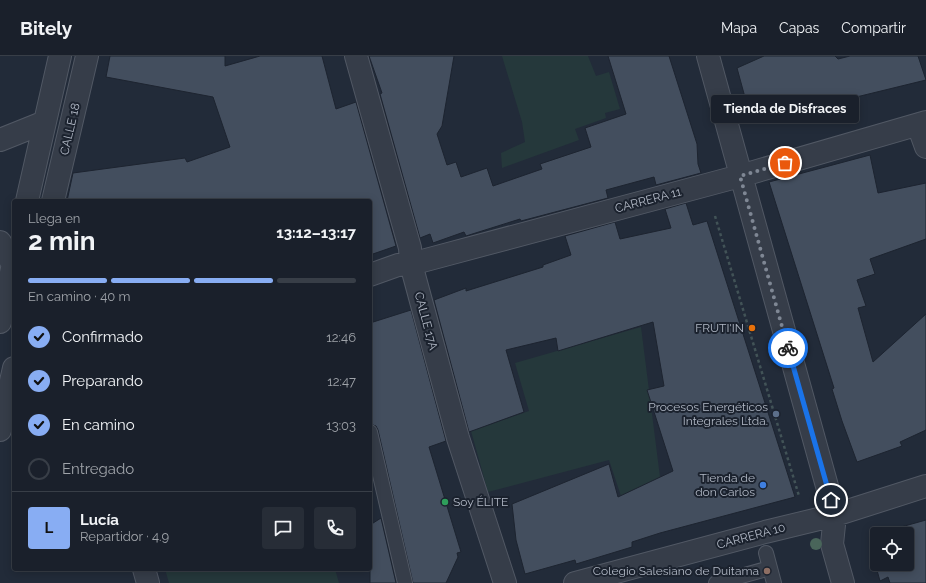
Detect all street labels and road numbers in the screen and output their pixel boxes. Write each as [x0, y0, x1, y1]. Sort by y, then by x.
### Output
street label: CALLE 18 [57, 102, 83, 156]
street label: CARRERA 11 [613, 184, 683, 216]
street label: CALLE 17A [412, 290, 440, 352]
street label: CARRERA 10 [715, 520, 787, 552]

